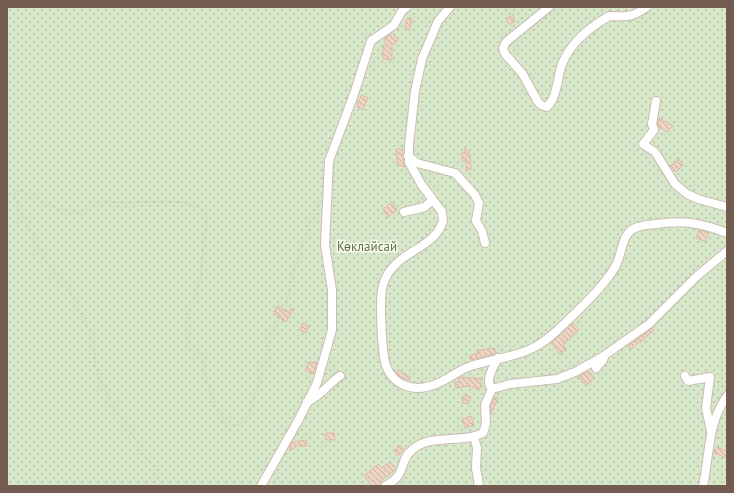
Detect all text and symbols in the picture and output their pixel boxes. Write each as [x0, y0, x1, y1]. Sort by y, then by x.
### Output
park label: Көклайсай [337, 238, 397, 255]

